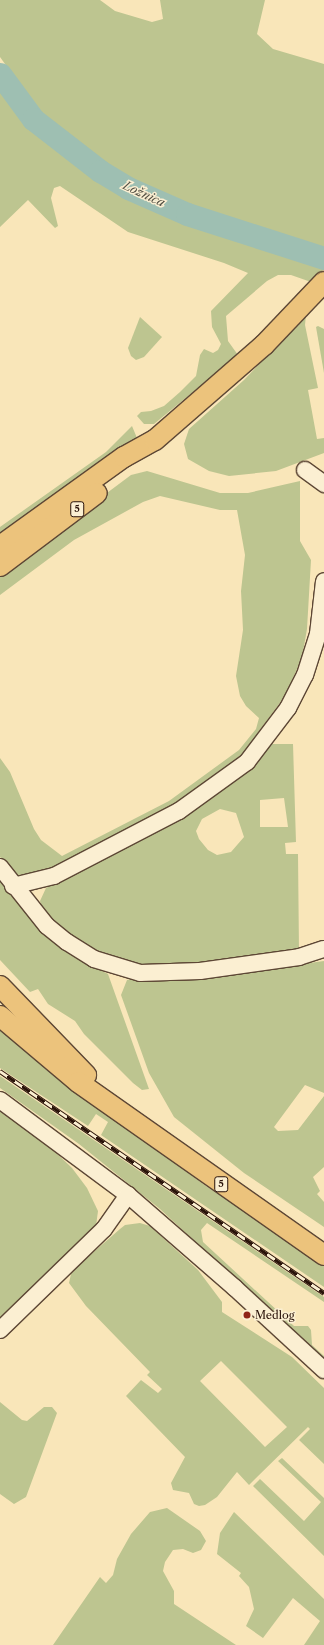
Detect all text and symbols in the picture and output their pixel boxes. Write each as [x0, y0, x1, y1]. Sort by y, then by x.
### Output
water label: Ložnica [121, 178, 167, 210]
road number: 5 [70, 501, 84, 517]
road number: 5 [214, 1176, 228, 1192]
place label: Medlog [255, 1308, 295, 1322]
marker: Medlog [242, 1310, 252, 1320]

